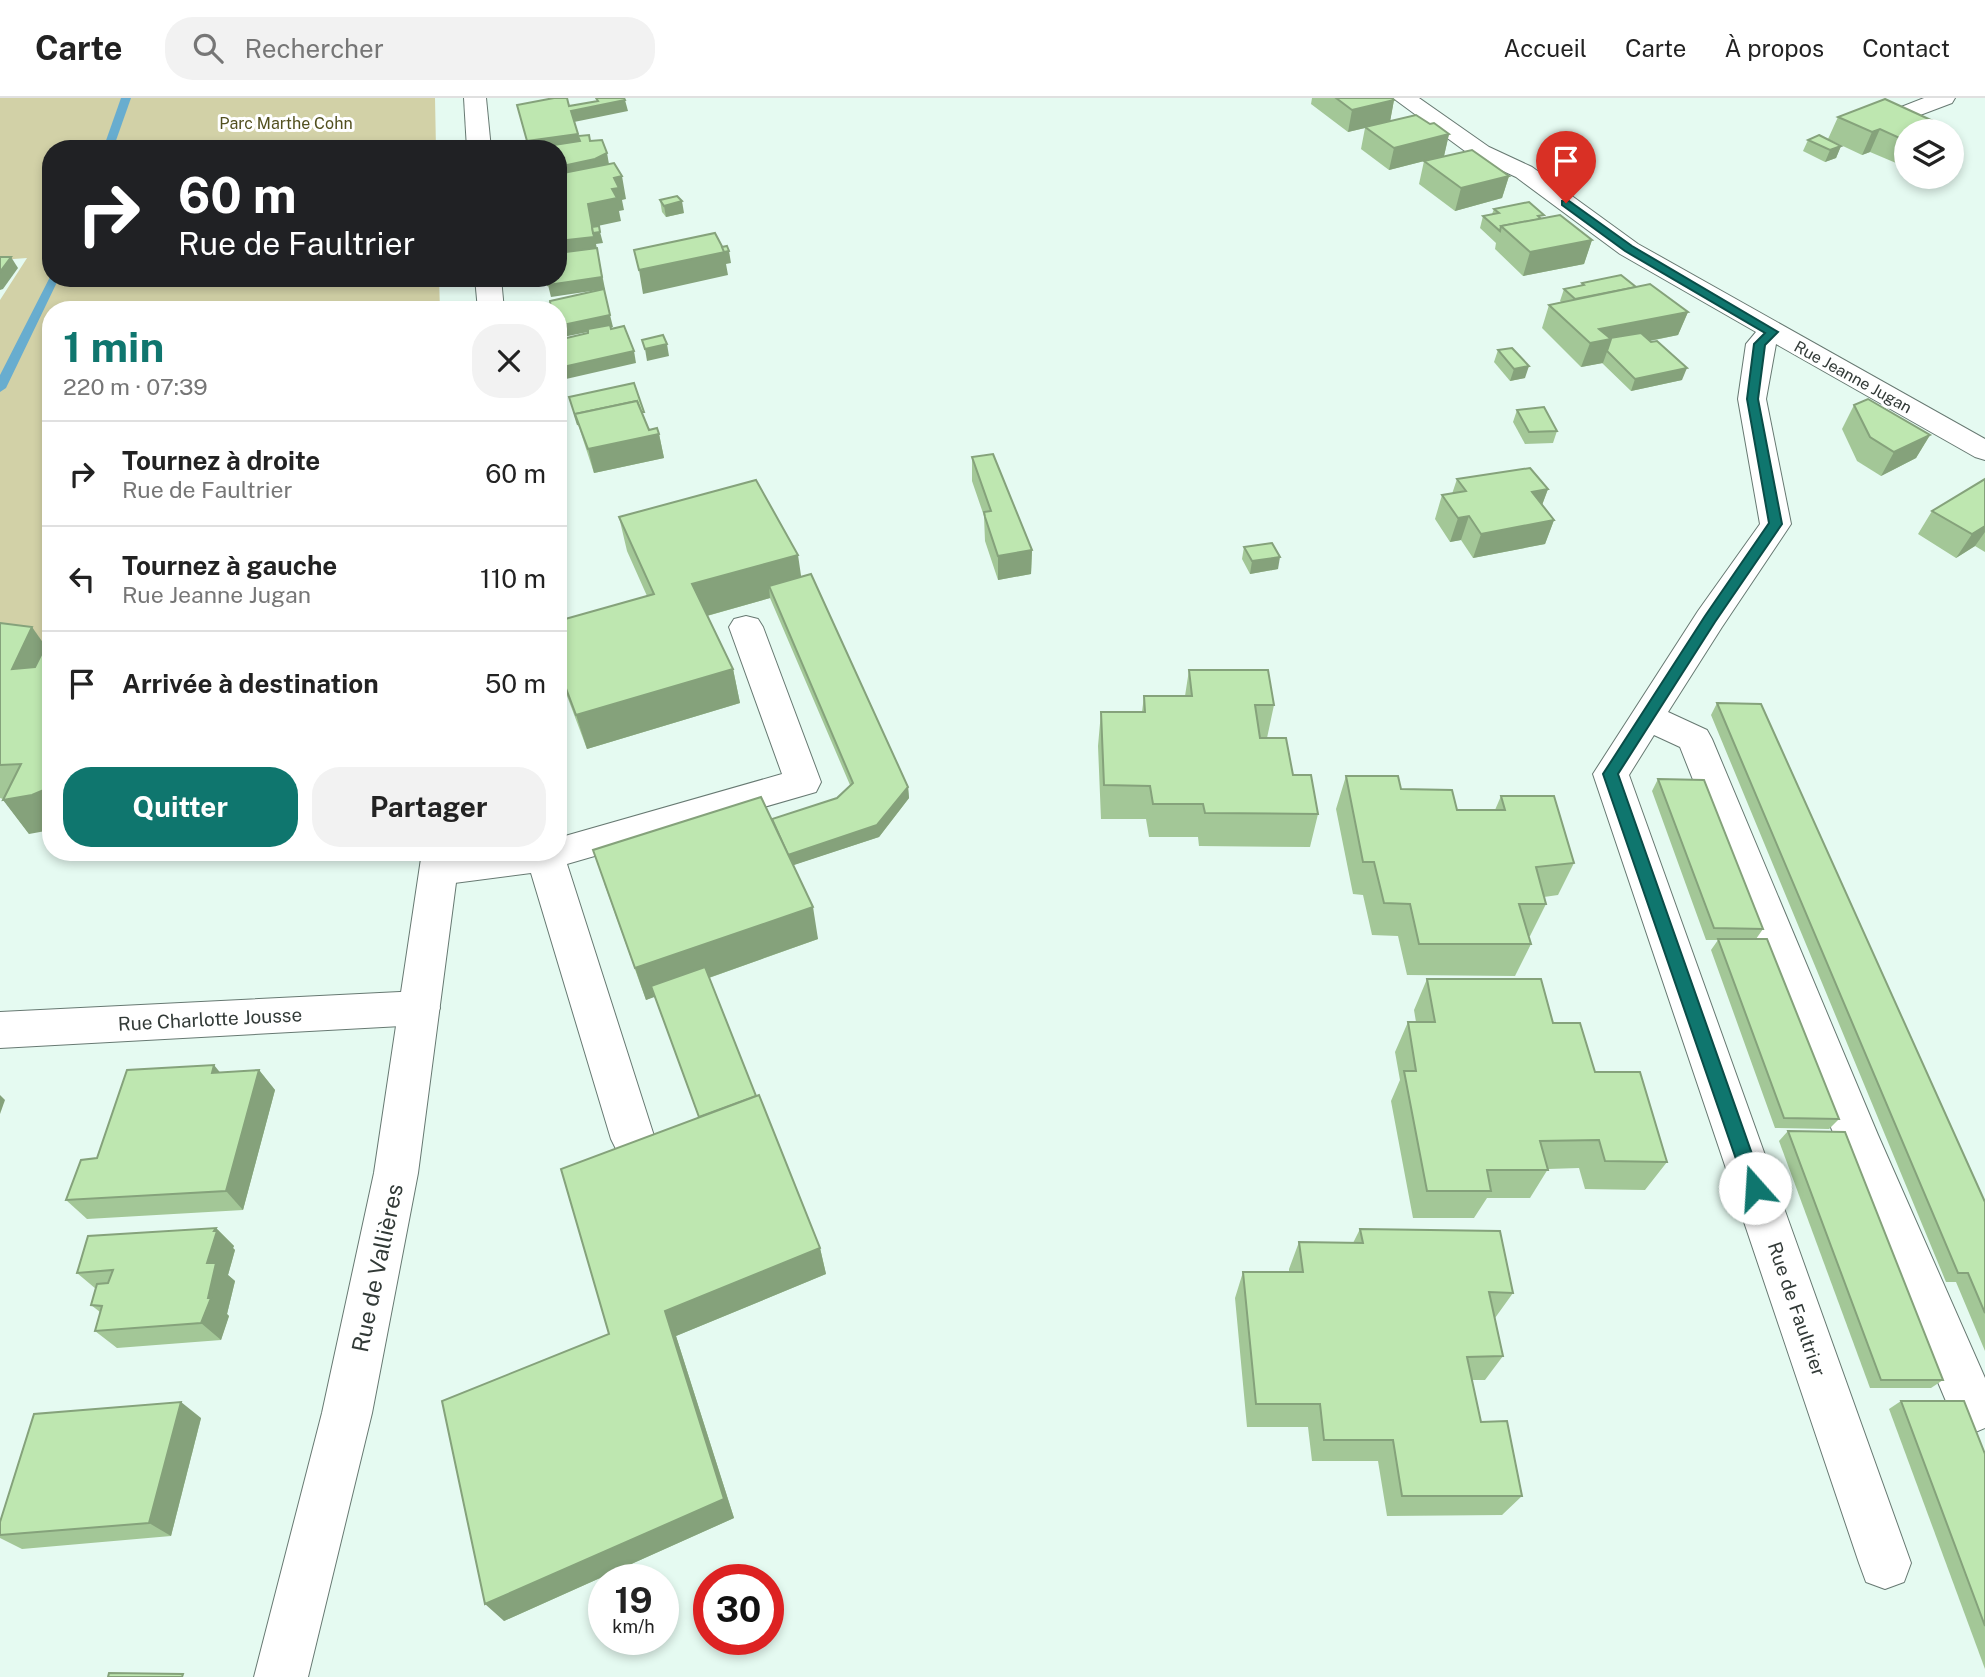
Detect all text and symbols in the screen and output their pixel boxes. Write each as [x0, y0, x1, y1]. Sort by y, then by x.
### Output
search box [165, 17, 655, 80]
text: Carte [35, 29, 123, 67]
icon: search [189, 29, 227, 67]
text: Rechercher [245, 33, 384, 64]
text: Accueil [1504, 34, 1587, 62]
text: Carte [1625, 34, 1686, 62]
text: À propos [1724, 34, 1824, 62]
text: Contact [1862, 34, 1950, 62]
park label: Parc Marthe Cohn [219, 114, 353, 133]
map controls [1894, 119, 1964, 189]
button: layers [1894, 119, 1964, 189]
pin [1536, 131, 1596, 203]
icon: arrive [1547, 142, 1585, 180]
text: 60 m [178, 166, 297, 224]
icon: right [63, 168, 154, 259]
text: Rue de Faultrier [178, 225, 415, 262]
text: 1 min [63, 322, 164, 371]
button: close [472, 324, 546, 398]
street label: Rue Jeanne Jugan [1791, 337, 1915, 417]
text: 220 m · 07:39 [63, 373, 208, 400]
text: Tournez à droite [122, 445, 320, 476]
icon: right [63, 455, 101, 493]
text: 60 m [485, 458, 546, 489]
text: Rue de Faultrier [122, 476, 292, 503]
text: Tournez à gauche [122, 550, 337, 581]
icon: left [63, 560, 101, 598]
text: 110 m [480, 563, 546, 594]
text: Rue Jeanne Jugan [122, 581, 311, 608]
icon: arrive [63, 665, 101, 703]
text: Arrivée à destination [122, 668, 379, 699]
text: 50 m [485, 668, 546, 699]
button: Quitter [63, 767, 298, 847]
button: Partager [312, 767, 546, 847]
street label: Rue Charlotte Jousse [117, 1003, 303, 1035]
position arrow [1718, 1151, 1792, 1225]
street label: Rue de Vallières [346, 1181, 408, 1355]
street label: Rue de Faultrier [1764, 1239, 1830, 1379]
speed limit sign: 30 [693, 1564, 784, 1655]
text: 19 [614, 1580, 653, 1621]
text: km/h [612, 1616, 655, 1637]

